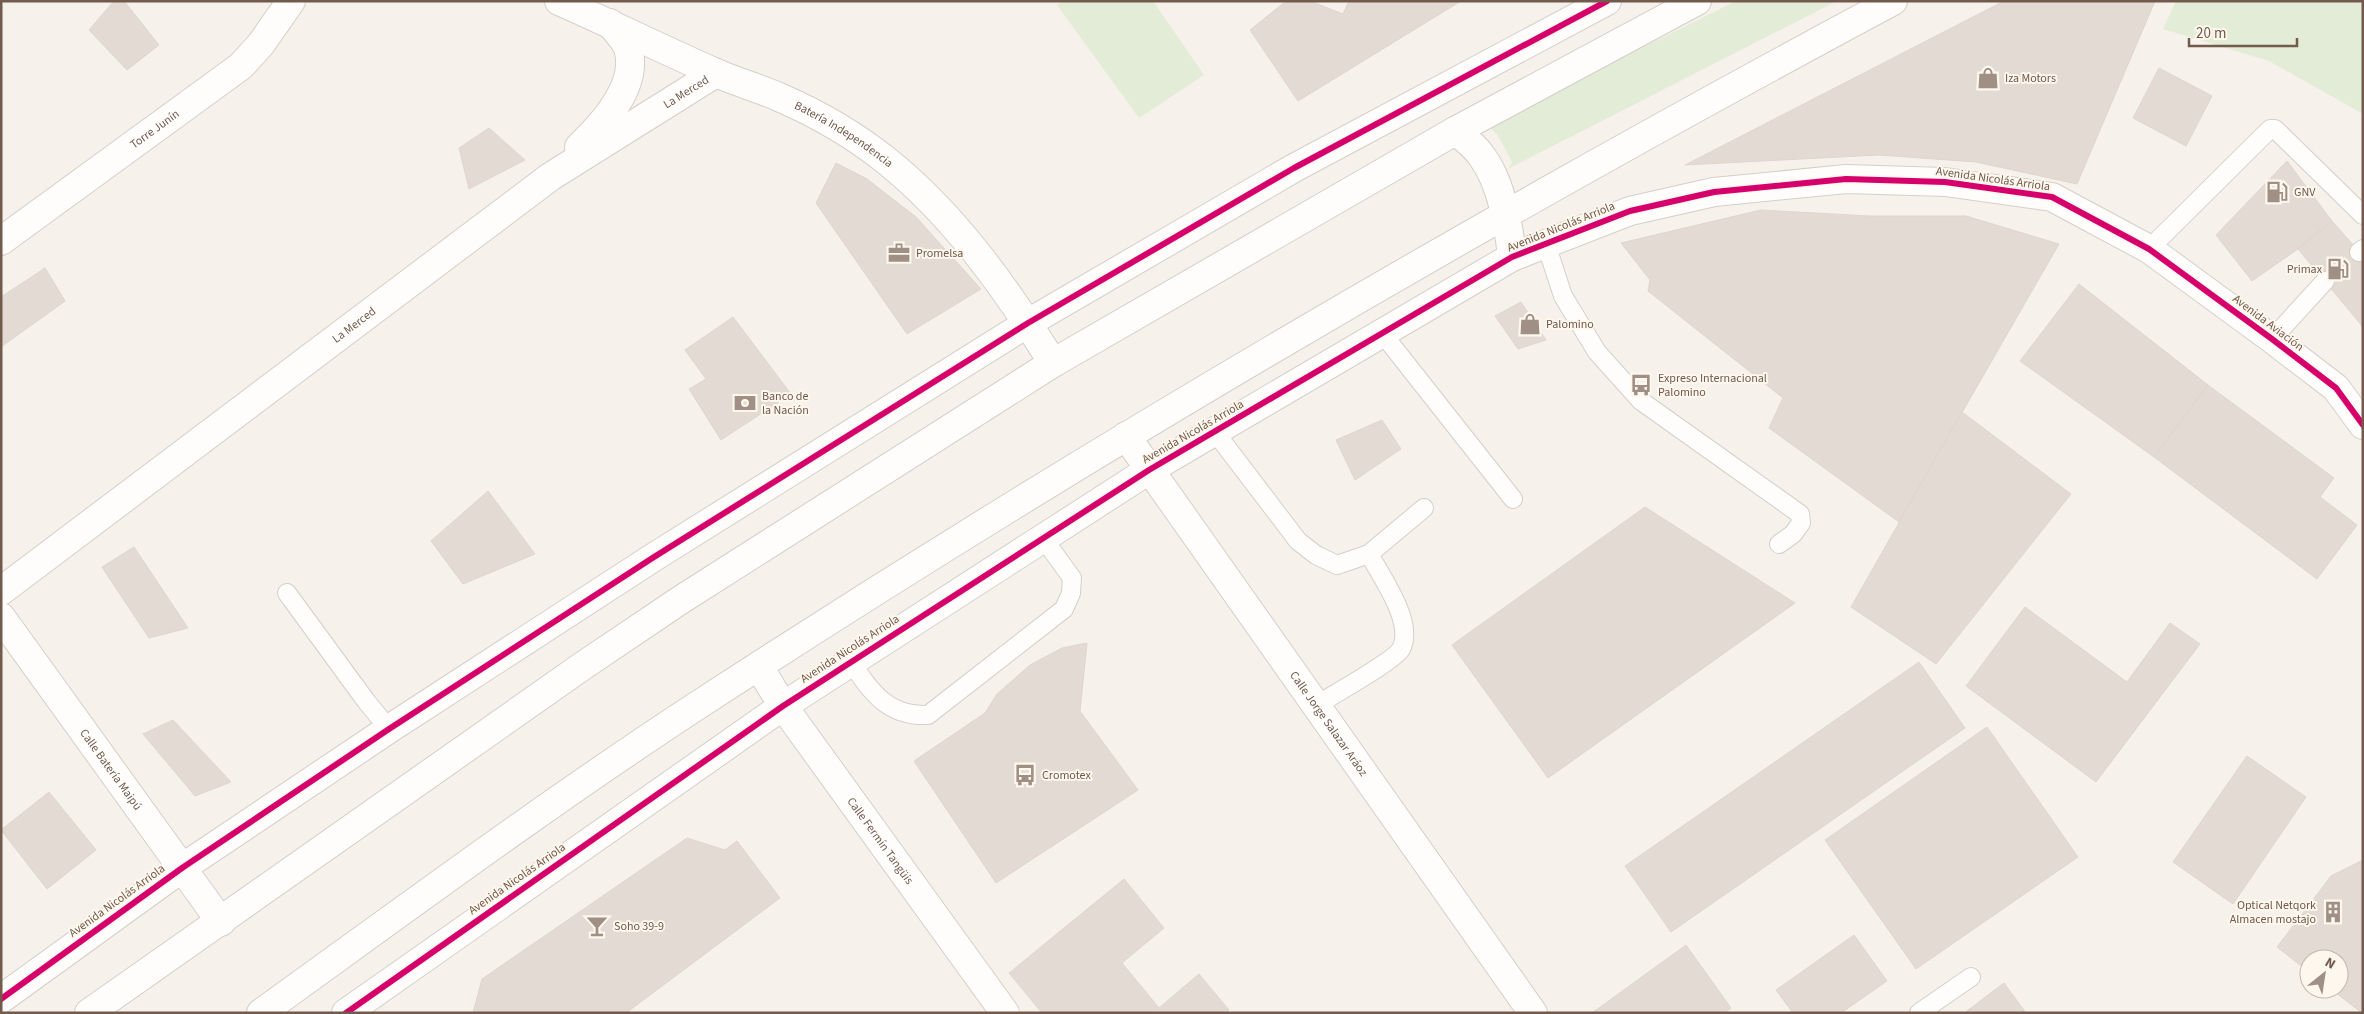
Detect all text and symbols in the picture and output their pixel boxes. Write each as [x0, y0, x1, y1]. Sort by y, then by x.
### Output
scale bar [2189, 15, 2296, 47]
text: 20 m [2196, 23, 2226, 44]
shop icon: Iza Motors [1975, 65, 2001, 91]
place label: Iza Motors [2005, 70, 2056, 87]
street label: La Merced [660, 71, 712, 113]
street label: Batería Independencia [792, 97, 897, 171]
street label: Torre Junín [126, 105, 183, 153]
street label: Avenida Nicolás Arriola [1935, 163, 2051, 195]
fuel station icon: GNV [2264, 179, 2290, 205]
place label: GNV [2294, 184, 2316, 201]
street label: Avenida Nicolás Arriola [1505, 198, 1617, 256]
office icon: Promelsa [886, 240, 912, 266]
place label: Promelsa [916, 245, 963, 262]
fuel station icon: Primax [2325, 256, 2351, 282]
place label: Primax [2287, 261, 2323, 278]
street label: Avenida Aviación [2229, 291, 2307, 355]
street label: La Merced [328, 303, 379, 347]
shop icon: Palomino [1517, 311, 1543, 337]
place label: Palomino [1546, 316, 1594, 333]
place label: Expreso Internacional Palomino [1658, 370, 1767, 401]
bus stop icon: Expreso Internacional Palomino [1628, 372, 1654, 398]
place label: Banco de la Nación [762, 388, 809, 419]
bank icon: Banco de la Nación [732, 390, 758, 416]
street label: Avenida Nicolás Arriola [1139, 396, 1247, 468]
street label: Avenida Nicolás Arriola [797, 611, 903, 687]
street label: Calle Jorge Salazar Aráoz [1286, 668, 1372, 780]
street label: Calle Batería Maipú [76, 725, 146, 814]
bus stop icon: Cromotex [1012, 762, 1038, 788]
place label: Cromotex [1042, 767, 1091, 784]
street label: Calle Fermín Tangüis [843, 794, 918, 888]
street label: Avenida Nicolás Arriola [465, 839, 569, 919]
street label: Avenida Nicolás Arriola [66, 860, 168, 942]
place label: Optical Netqork Almacen mostajo [2230, 897, 2316, 928]
building icon: Optical Netqork Almacen mostajo [2320, 899, 2346, 925]
bar icon: Soho 39-9 [584, 913, 610, 939]
place label: Soho 39-9 [614, 918, 664, 935]
north arrow [2299, 949, 2349, 999]
text: N [2321, 953, 2339, 975]

